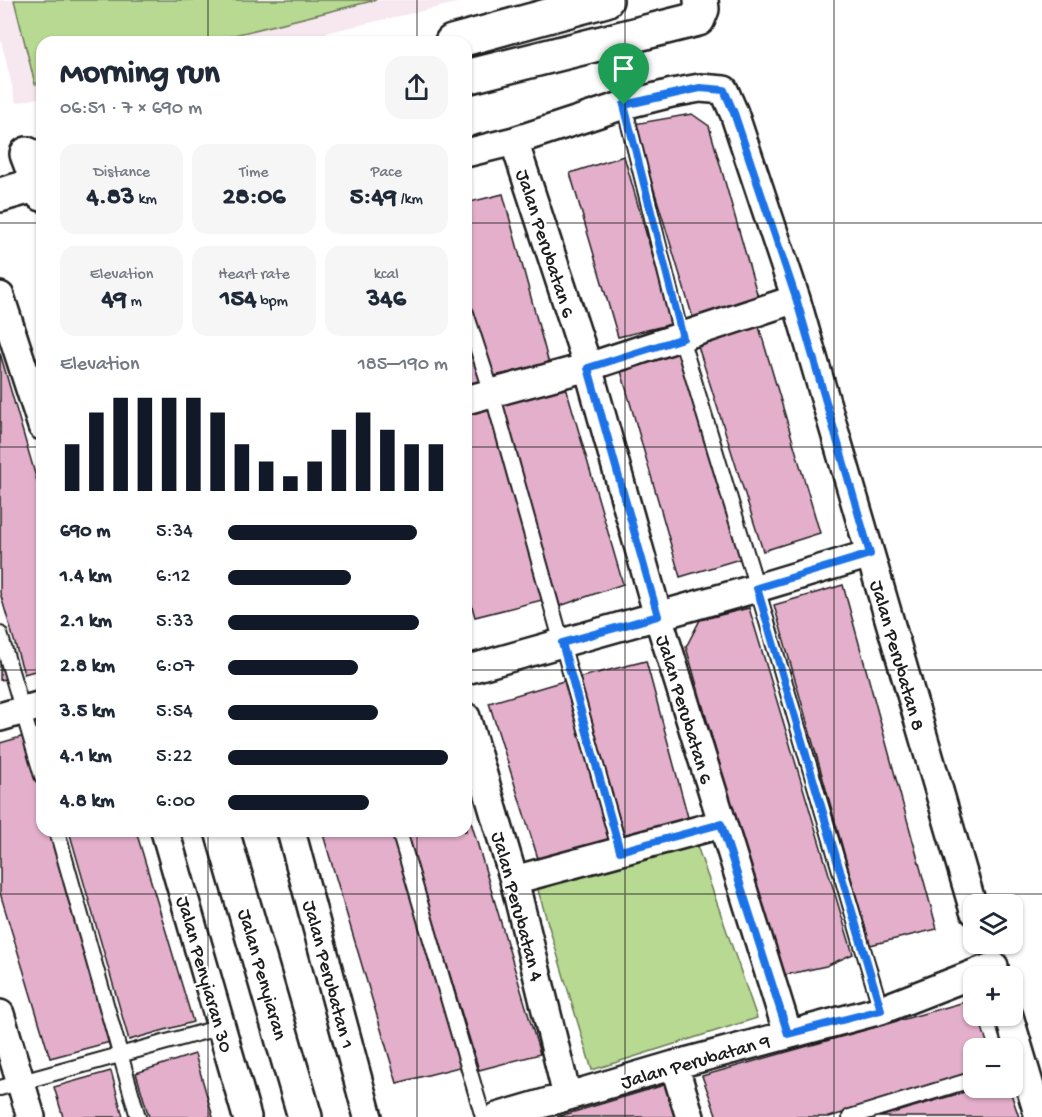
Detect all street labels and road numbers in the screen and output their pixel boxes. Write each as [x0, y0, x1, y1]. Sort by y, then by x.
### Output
street label: Jalan Perubatan 6 [509, 167, 579, 322]
street label: Jalan Perubatan 8 [863, 578, 928, 734]
street label: Jalan Perubatan 6 [649, 633, 716, 788]
street label: Jalan Perubatan 4 [485, 830, 547, 985]
street label: Jalan Penyiaran 30 [169, 894, 236, 1056]
street label: Jalan Perubatan 1 [296, 898, 357, 1052]
street label: Jalan Penyiaran [231, 907, 290, 1044]
street label: Jalan Perubatan 9 [619, 1031, 773, 1096]

